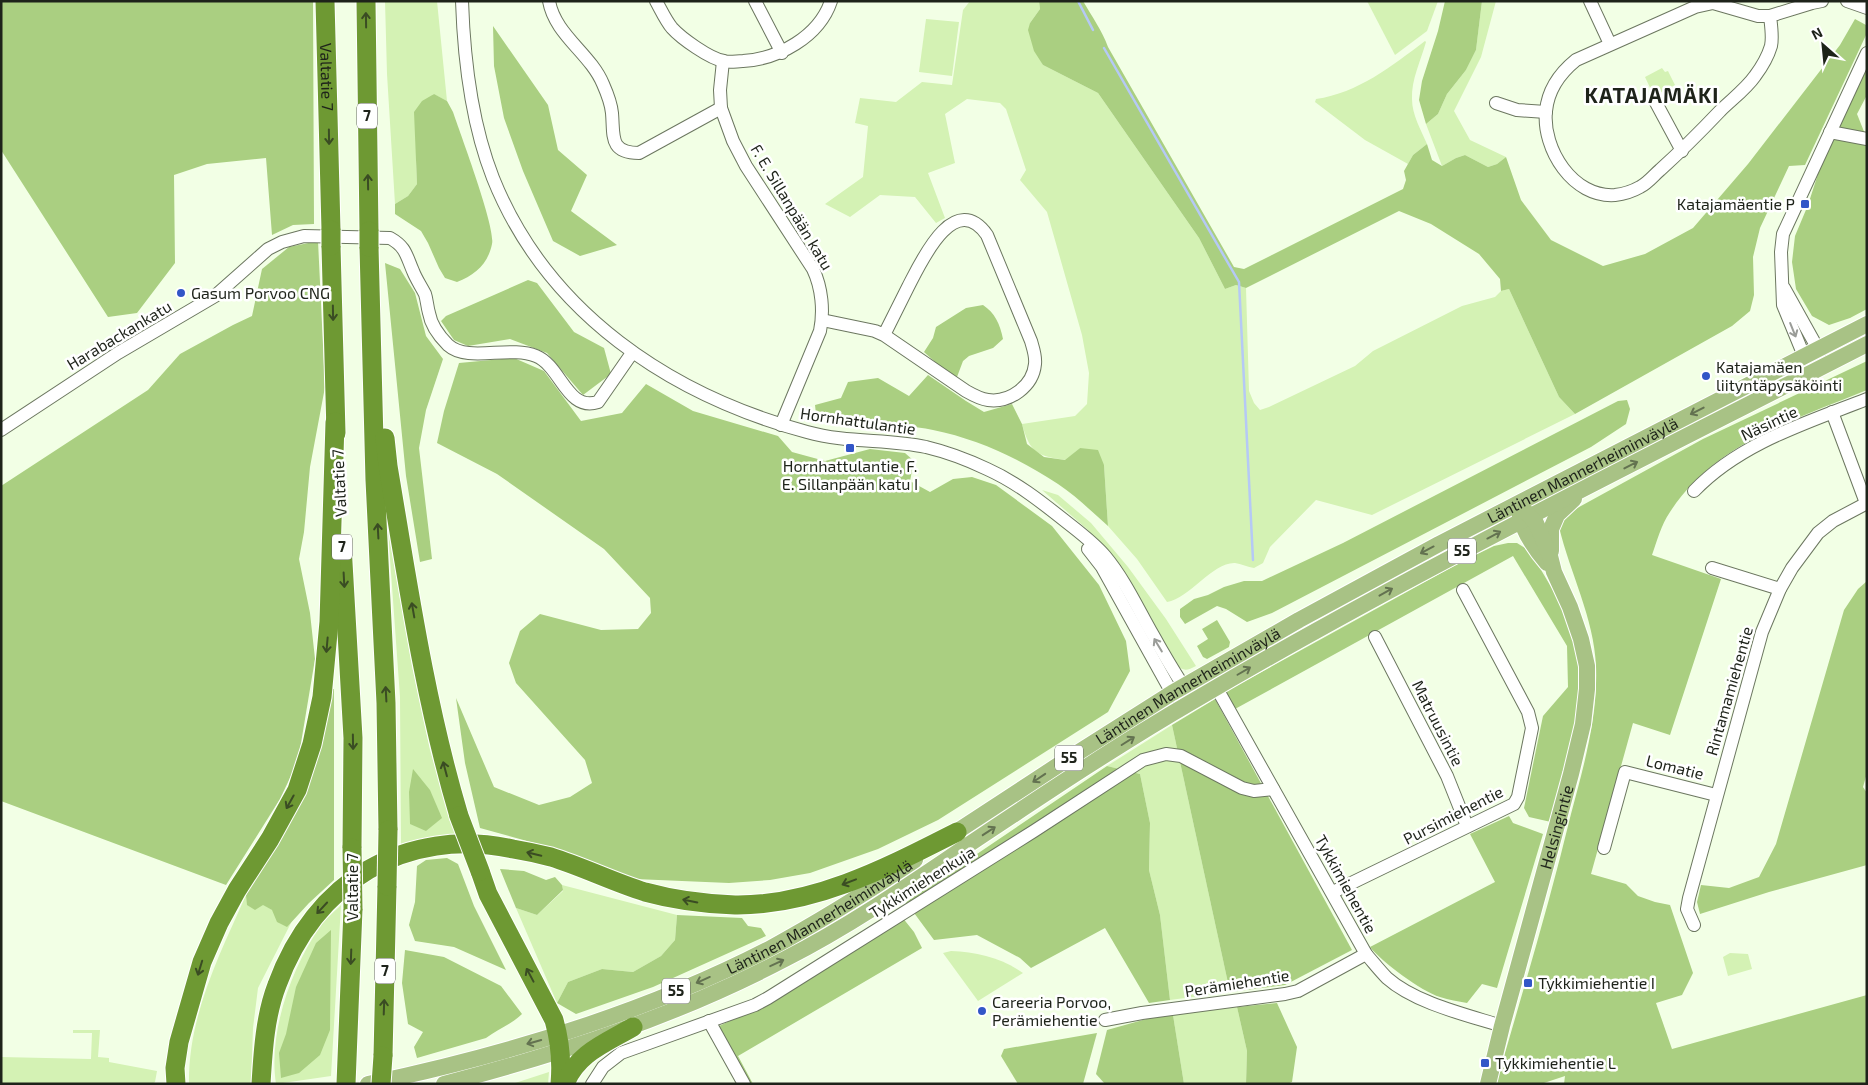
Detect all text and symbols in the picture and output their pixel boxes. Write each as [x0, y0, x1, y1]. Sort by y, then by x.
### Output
one-way arrow [361, 12, 371, 28]
north arrow [1798, 20, 1848, 70]
text: N [1809, 23, 1825, 43]
street label: Valtatie 7 [317, 43, 338, 111]
district label: KATAJAMÄKI [1585, 82, 1719, 107]
road number: 7 [357, 104, 377, 128]
one-way arrow [324, 129, 333, 145]
street label: F. E. Sillanpään katu [747, 140, 837, 273]
one-way arrow [363, 174, 373, 190]
place label: Katajamäentie P [1677, 194, 1795, 214]
marker: Katajamäentie P [1799, 198, 1811, 210]
place label: Gasum Porvoo CNG [191, 283, 330, 302]
marker: Gasum Porvoo CNG [175, 287, 187, 299]
street label: Harabackankatu [63, 296, 175, 373]
one-way arrow [328, 304, 338, 320]
one-way arrow [1789, 322, 1799, 337]
place label: Katajamäen liityntäpysäköinti [1716, 357, 1842, 394]
marker: Katajamäen liityntäpysäköinti [1700, 370, 1712, 382]
street label: Näsintie [1738, 401, 1800, 444]
street label: Hornhattulantie [799, 403, 917, 438]
one-way arrow [1690, 406, 1705, 416]
street label: Läntinen Mannerheiminväylä [1484, 413, 1681, 527]
marker: Hornhattulantie, F. E. Sillanpään katu I [844, 442, 856, 454]
street label: Valtatie 7 [327, 449, 350, 517]
place label: Hornhattulantie, F. E. Sillanpään katu I [782, 456, 918, 493]
one-way arrow [1623, 460, 1638, 469]
one-way arrow [373, 524, 382, 540]
one-way arrow [1486, 529, 1501, 539]
road number: 7 [332, 534, 352, 560]
road number: 55 [1448, 538, 1476, 564]
one-way arrow [1420, 545, 1435, 555]
one-way arrow [340, 572, 349, 588]
one-way arrow [1378, 587, 1393, 597]
one-way arrow [408, 603, 418, 619]
street label: Läntinen Mannerheiminväylä [1092, 623, 1283, 748]
street label: Rintamamiehentie [1701, 624, 1756, 758]
one-way arrow [322, 637, 332, 653]
one-way arrow [1153, 638, 1164, 652]
one-way arrow [1236, 666, 1250, 676]
street label: Matruusintie [1409, 677, 1468, 769]
one-way arrow [381, 686, 390, 702]
one-way arrow [348, 734, 357, 750]
one-way arrow [1121, 736, 1135, 746]
road number: 55 [1055, 746, 1083, 770]
street label: Lomatie [1644, 750, 1706, 783]
one-way arrow [440, 762, 450, 778]
one-way arrow [1032, 773, 1046, 783]
street label: Pursimiehentie [1400, 781, 1506, 848]
street label: Helsingintie [1535, 783, 1577, 871]
one-way arrow [285, 795, 295, 809]
one-way arrow [982, 826, 996, 836]
street label: Tykkimiehentie [1312, 831, 1381, 936]
street label: Tykkimiehenkuja [866, 842, 978, 922]
one-way arrow [527, 848, 543, 858]
street label: Valtatie 7 [342, 853, 361, 921]
street label: Läntinen Mannerheiminväylä [723, 855, 915, 978]
one-way arrow [841, 878, 856, 887]
one-way arrow [682, 895, 698, 905]
one-way arrow [316, 901, 328, 914]
one-way arrow [346, 949, 355, 965]
road number: 7 [375, 958, 395, 984]
one-way arrow [769, 958, 784, 967]
one-way arrow [195, 960, 205, 976]
street label: Perämiehentie [1183, 965, 1291, 1000]
one-way arrow [525, 968, 534, 983]
place label: Tykkimiehentie I [1538, 973, 1655, 992]
one-way arrow [696, 975, 711, 985]
marker: Tykkimiehentie I [1522, 977, 1534, 989]
road number: 55 [662, 978, 690, 1004]
place label: Careeria Porvoo, Perämiehentie [992, 992, 1111, 1029]
one-way arrow [379, 999, 389, 1016]
marker: Careeria Porvoo, Perämiehentie [976, 1005, 988, 1017]
one-way arrow [527, 1038, 543, 1048]
place label: Tykkimiehentie L [1495, 1053, 1616, 1072]
marker: Tykkimiehentie L [1479, 1057, 1491, 1069]

